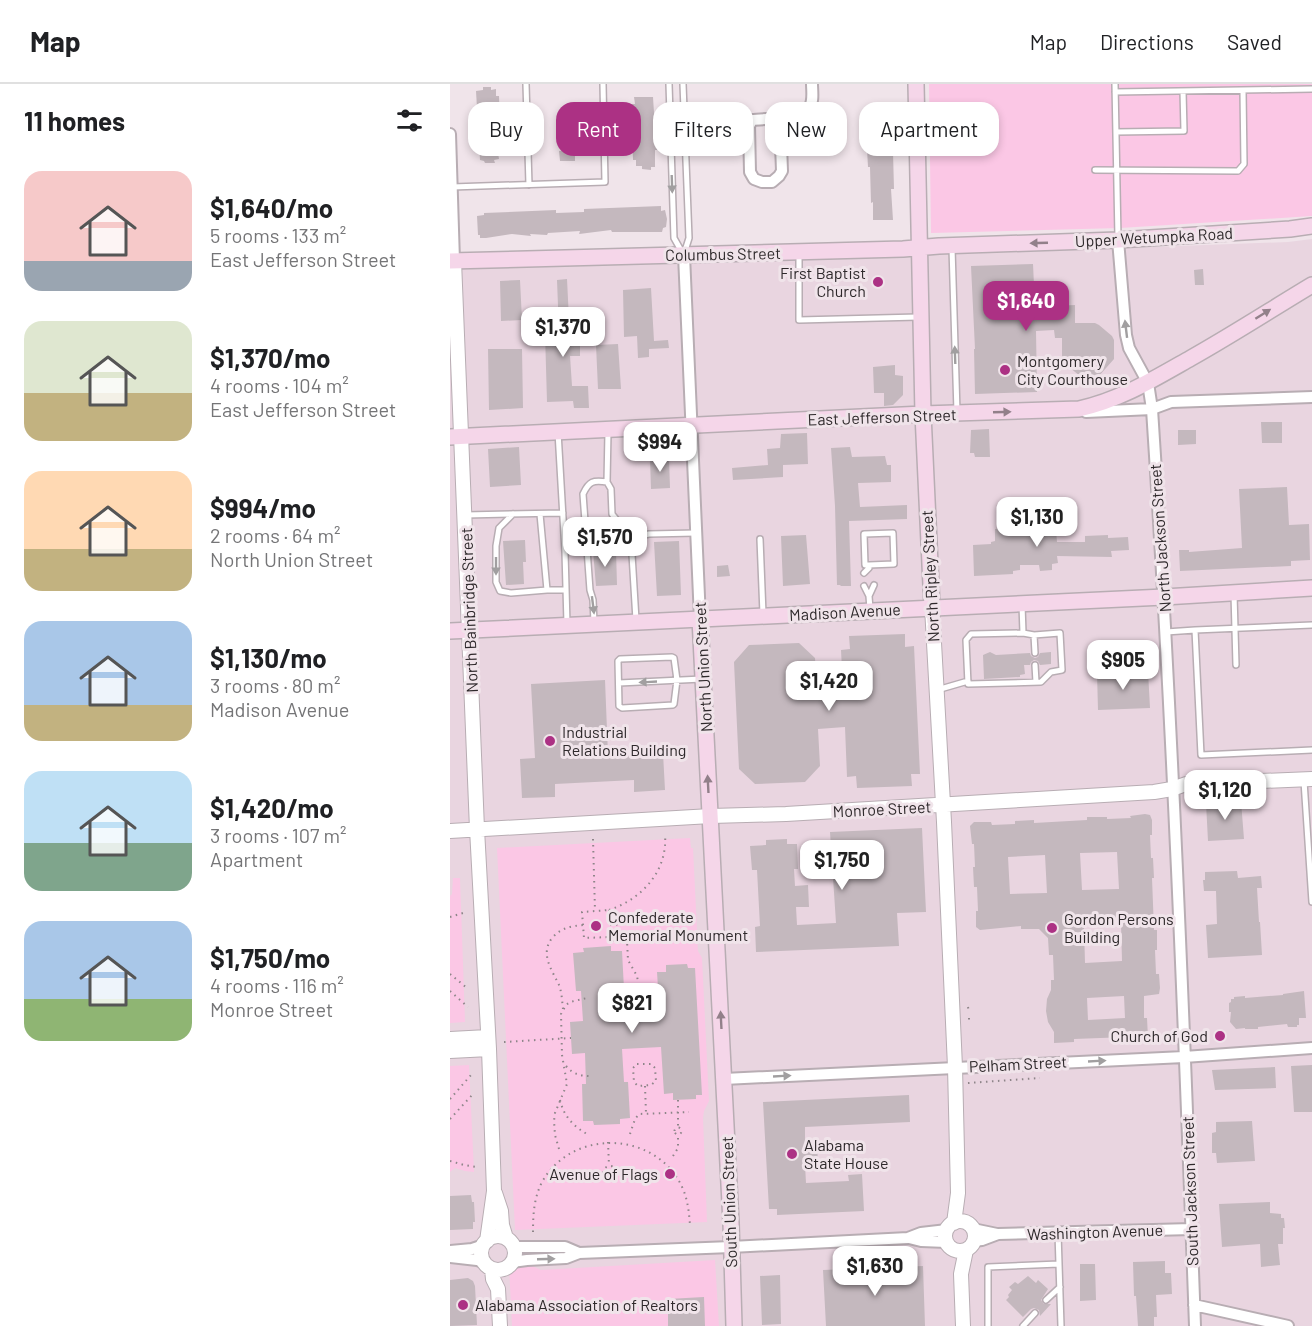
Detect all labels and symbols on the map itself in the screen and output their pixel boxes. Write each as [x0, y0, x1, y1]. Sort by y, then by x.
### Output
one-way arrow [668, 175, 677, 194]
street label: Upper Wetumpka Road [1074, 223, 1233, 250]
one-way arrow [1029, 238, 1048, 248]
street label: Columbus Street [665, 243, 781, 264]
place label: First Baptist Church [780, 263, 866, 300]
marker: First Baptist Church [871, 275, 885, 289]
pin: $1,640 [977, 281, 1075, 332]
pin: $1,370 [514, 307, 612, 358]
one-way arrow [1255, 309, 1271, 320]
one-way arrow [1121, 320, 1131, 339]
one-way arrow [951, 346, 960, 365]
place label: Montgomery City Courthouse [1017, 351, 1128, 388]
marker: Montgomery City Courthouse [998, 363, 1012, 377]
street label: East Jefferson Street [807, 404, 957, 429]
one-way arrow [992, 408, 1011, 417]
pin: $994 [624, 422, 696, 473]
street label: North Jackson Street [1145, 463, 1174, 613]
pin: $1,130 [988, 497, 1086, 548]
street label: North Ripley Street [917, 510, 942, 643]
pin: $1,570 [556, 517, 654, 568]
street label: North Bainbridge Street [456, 527, 481, 693]
one-way arrow [491, 557, 501, 576]
one-way arrow [588, 596, 597, 615]
street label: Madison Avenue [789, 599, 901, 624]
street label: North Union Street [690, 601, 715, 733]
pin: $905 [1087, 640, 1159, 691]
pin: $1,420 [780, 661, 878, 712]
one-way arrow [638, 677, 657, 686]
place label: Industrial Relations Building [562, 722, 686, 759]
marker: Industrial Relations Building [543, 734, 557, 748]
pin: $1,120 [1176, 770, 1274, 821]
one-way arrow [704, 774, 713, 793]
street label: Monroe Street [832, 796, 932, 821]
pin: $1,750 [793, 840, 891, 891]
place label: Confederate Memorial Monument [608, 907, 748, 944]
place label: Gordon Persons Building [1064, 909, 1174, 946]
marker: Confederate Memorial Monument [589, 919, 603, 933]
marker: Gordon Persons Building [1045, 921, 1059, 935]
pin: $821 [596, 983, 668, 1034]
one-way arrow [716, 1011, 726, 1030]
place label: Church of God [1110, 1026, 1208, 1045]
marker: Church of God [1213, 1029, 1227, 1043]
street label: Pelham Street [968, 1051, 1068, 1076]
one-way arrow [1088, 1056, 1107, 1065]
one-way arrow [773, 1071, 792, 1080]
street label: South Jackson Street [1177, 1116, 1202, 1266]
place label: Alabama State House [804, 1135, 889, 1172]
street label: South Union Street [717, 1136, 740, 1268]
marker: Alabama State House [785, 1147, 799, 1161]
place label: Avenue of Flags [549, 1164, 658, 1183]
marker: Avenue of Flags [663, 1167, 677, 1181]
street label: Washington Avenue [1027, 1220, 1163, 1243]
pin: $1,630 [826, 1246, 924, 1297]
one-way arrow [537, 1255, 556, 1264]
place label: Alabama Association of Realtors [475, 1295, 698, 1314]
marker: Alabama Association of Realtors [456, 1298, 470, 1312]

